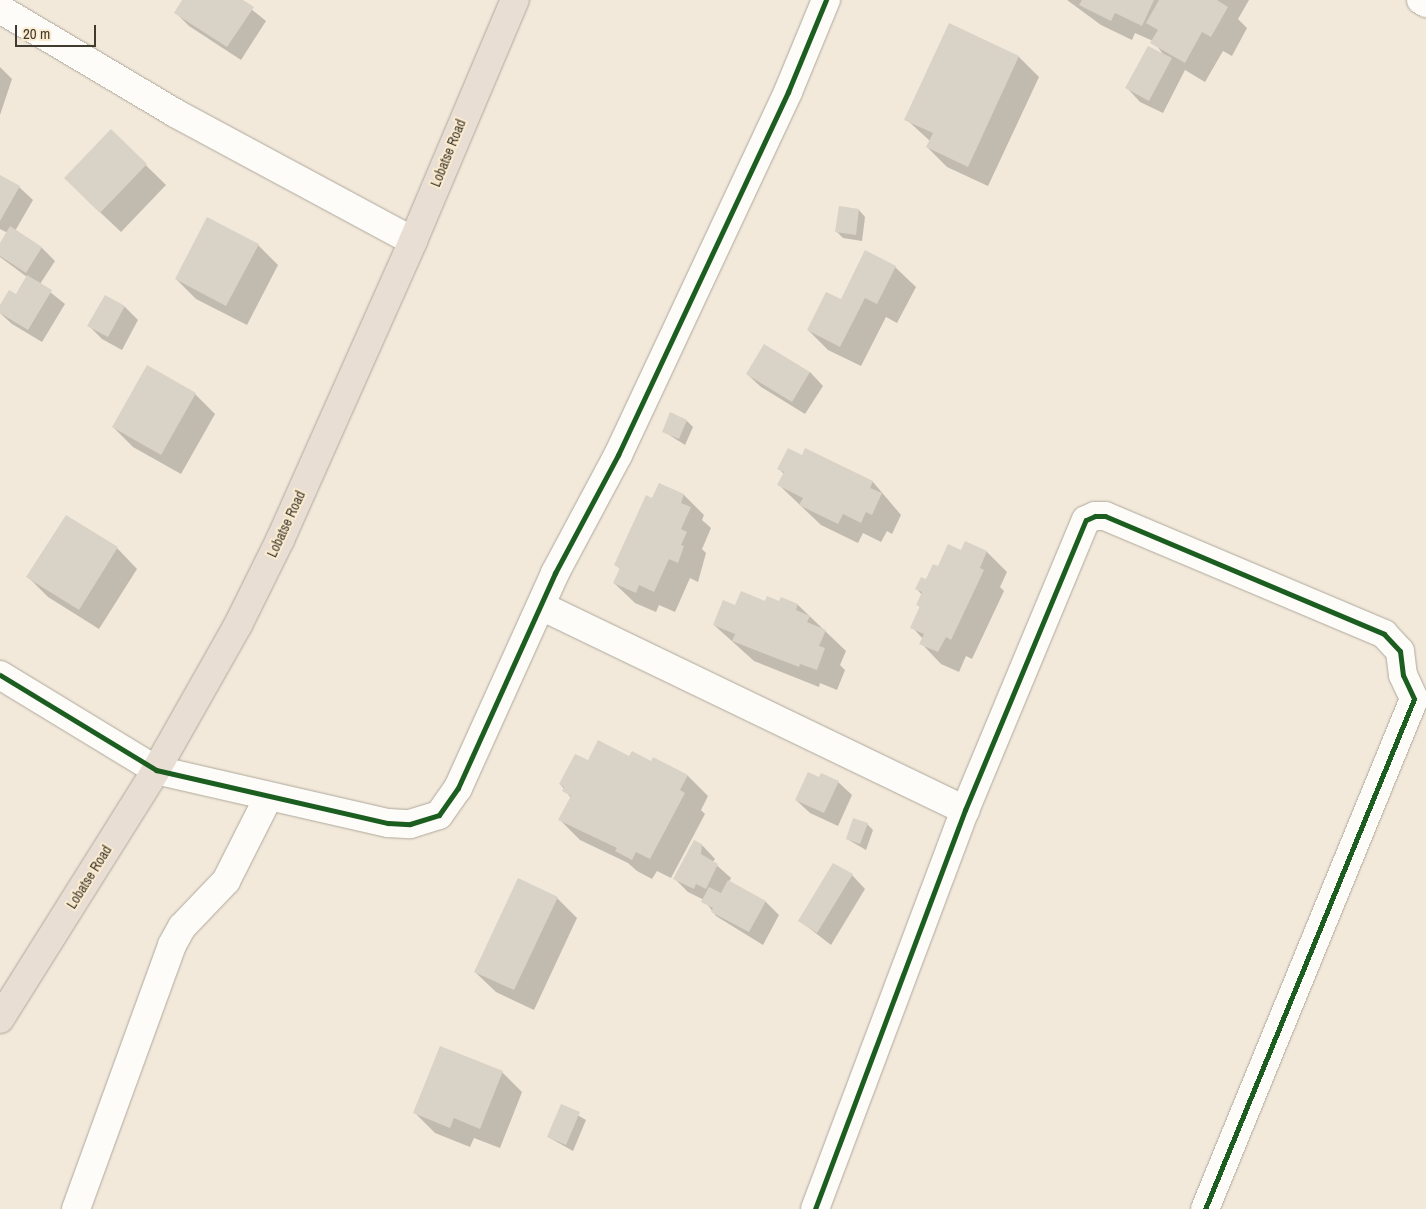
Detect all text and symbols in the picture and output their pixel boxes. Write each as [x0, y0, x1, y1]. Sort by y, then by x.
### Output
scale bar [18, 15, 99, 47]
text: 20 m [23, 23, 50, 44]
street label: Lobatse Road [427, 117, 469, 189]
street label: Lobatse Road [263, 488, 309, 560]
street label: Lobatse Road [63, 842, 115, 912]

